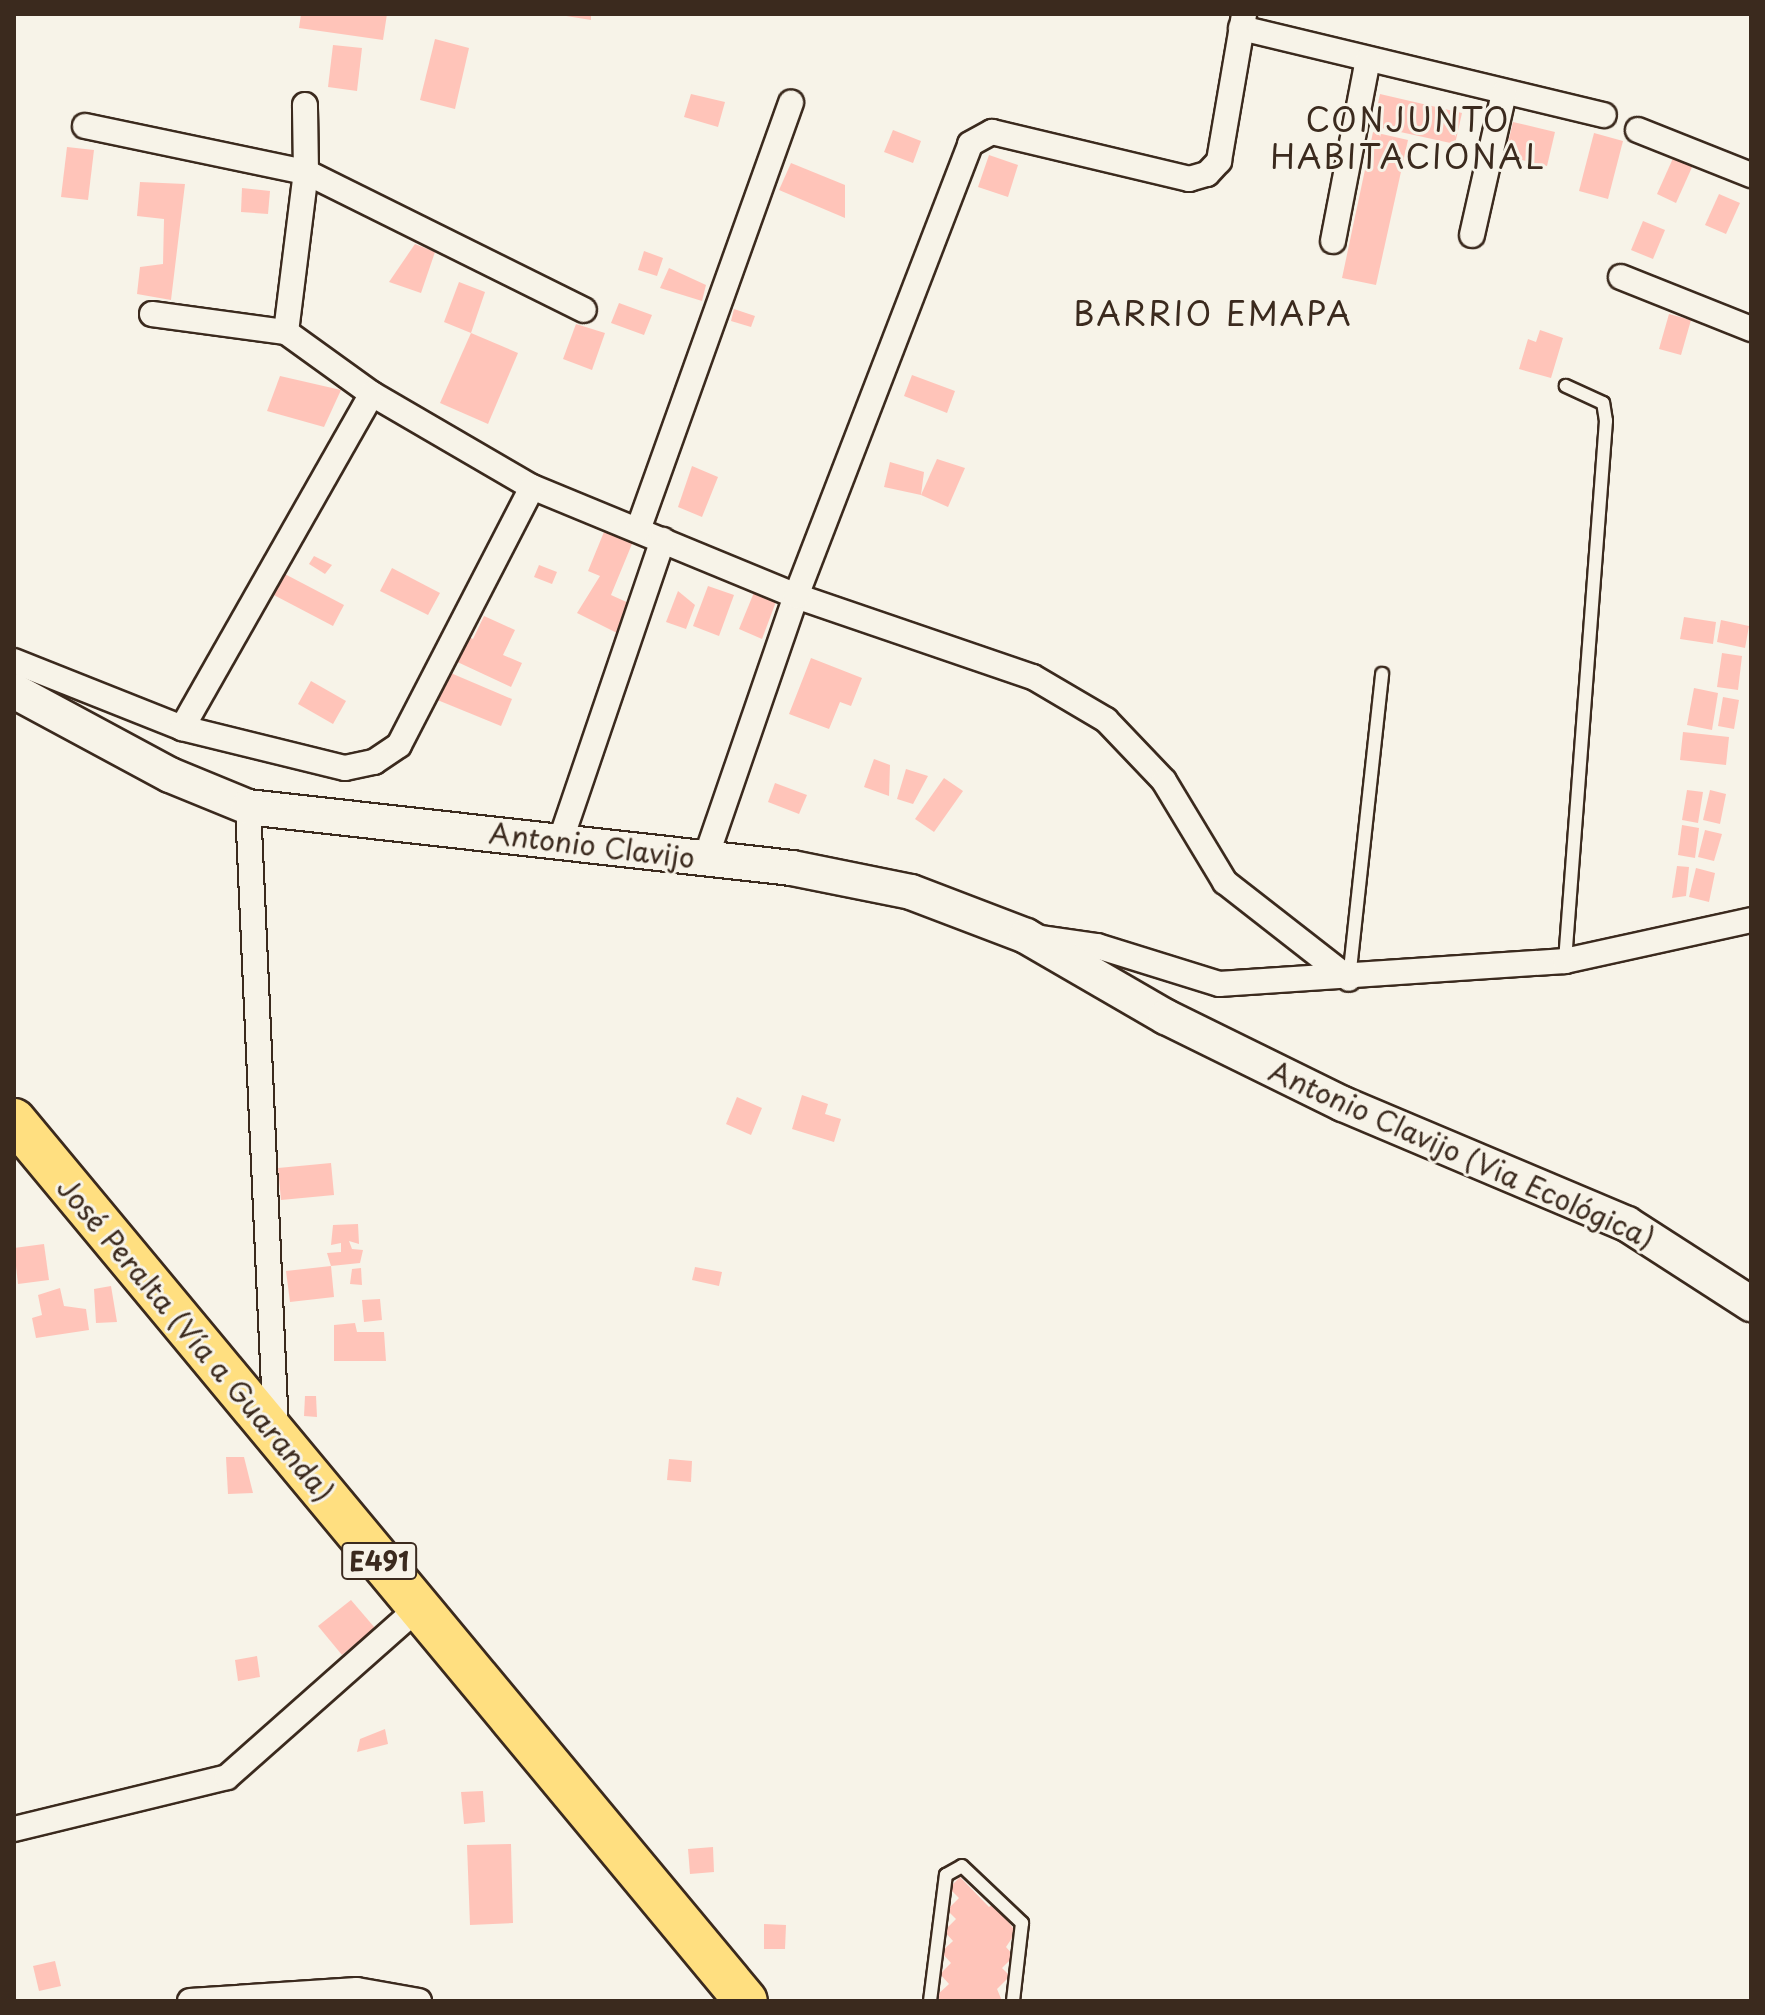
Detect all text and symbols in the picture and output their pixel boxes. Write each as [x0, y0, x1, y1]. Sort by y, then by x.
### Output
district label: CONJUNTO HABITACIONAL [1270, 101, 1546, 176]
district label: BARRIO EMAPA [1073, 294, 1353, 332]
street label: Antonio Clavijo [487, 816, 697, 874]
street label: Antonio Clavijo (Via Ecológica) [1264, 1054, 1660, 1254]
street label: José Peralta (Vía a Guaranda) [51, 1170, 341, 1508]
road number: E491 [341, 1539, 417, 1583]

